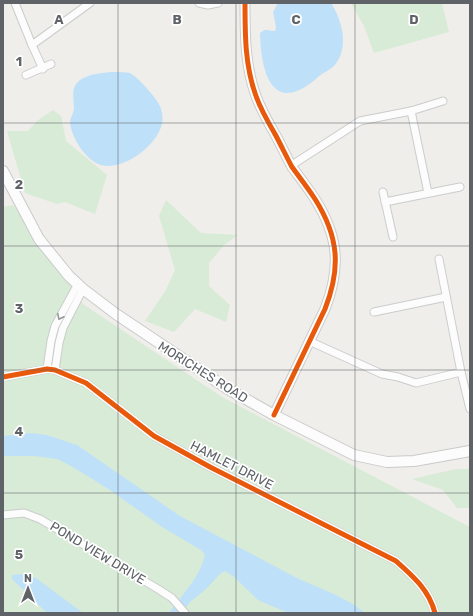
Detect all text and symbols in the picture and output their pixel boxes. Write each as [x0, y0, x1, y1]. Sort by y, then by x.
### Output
text: A [54, 12, 64, 27]
text: B [172, 12, 182, 27]
text: C [291, 12, 301, 27]
text: D [409, 12, 419, 27]
text: 1 [16, 54, 22, 69]
text: 2 [15, 177, 23, 192]
text: 3 [15, 301, 24, 316]
one-way arrow [57, 313, 65, 320]
street label: MORICHES ROAD [155, 338, 251, 406]
text: 4 [15, 424, 24, 439]
street label: HAMLET DRIVE [188, 438, 276, 492]
street label: POND VIEW DRIVE [48, 519, 149, 587]
text: 5 [15, 547, 23, 562]
north arrow [8, 568, 48, 608]
text: N [24, 572, 32, 585]

